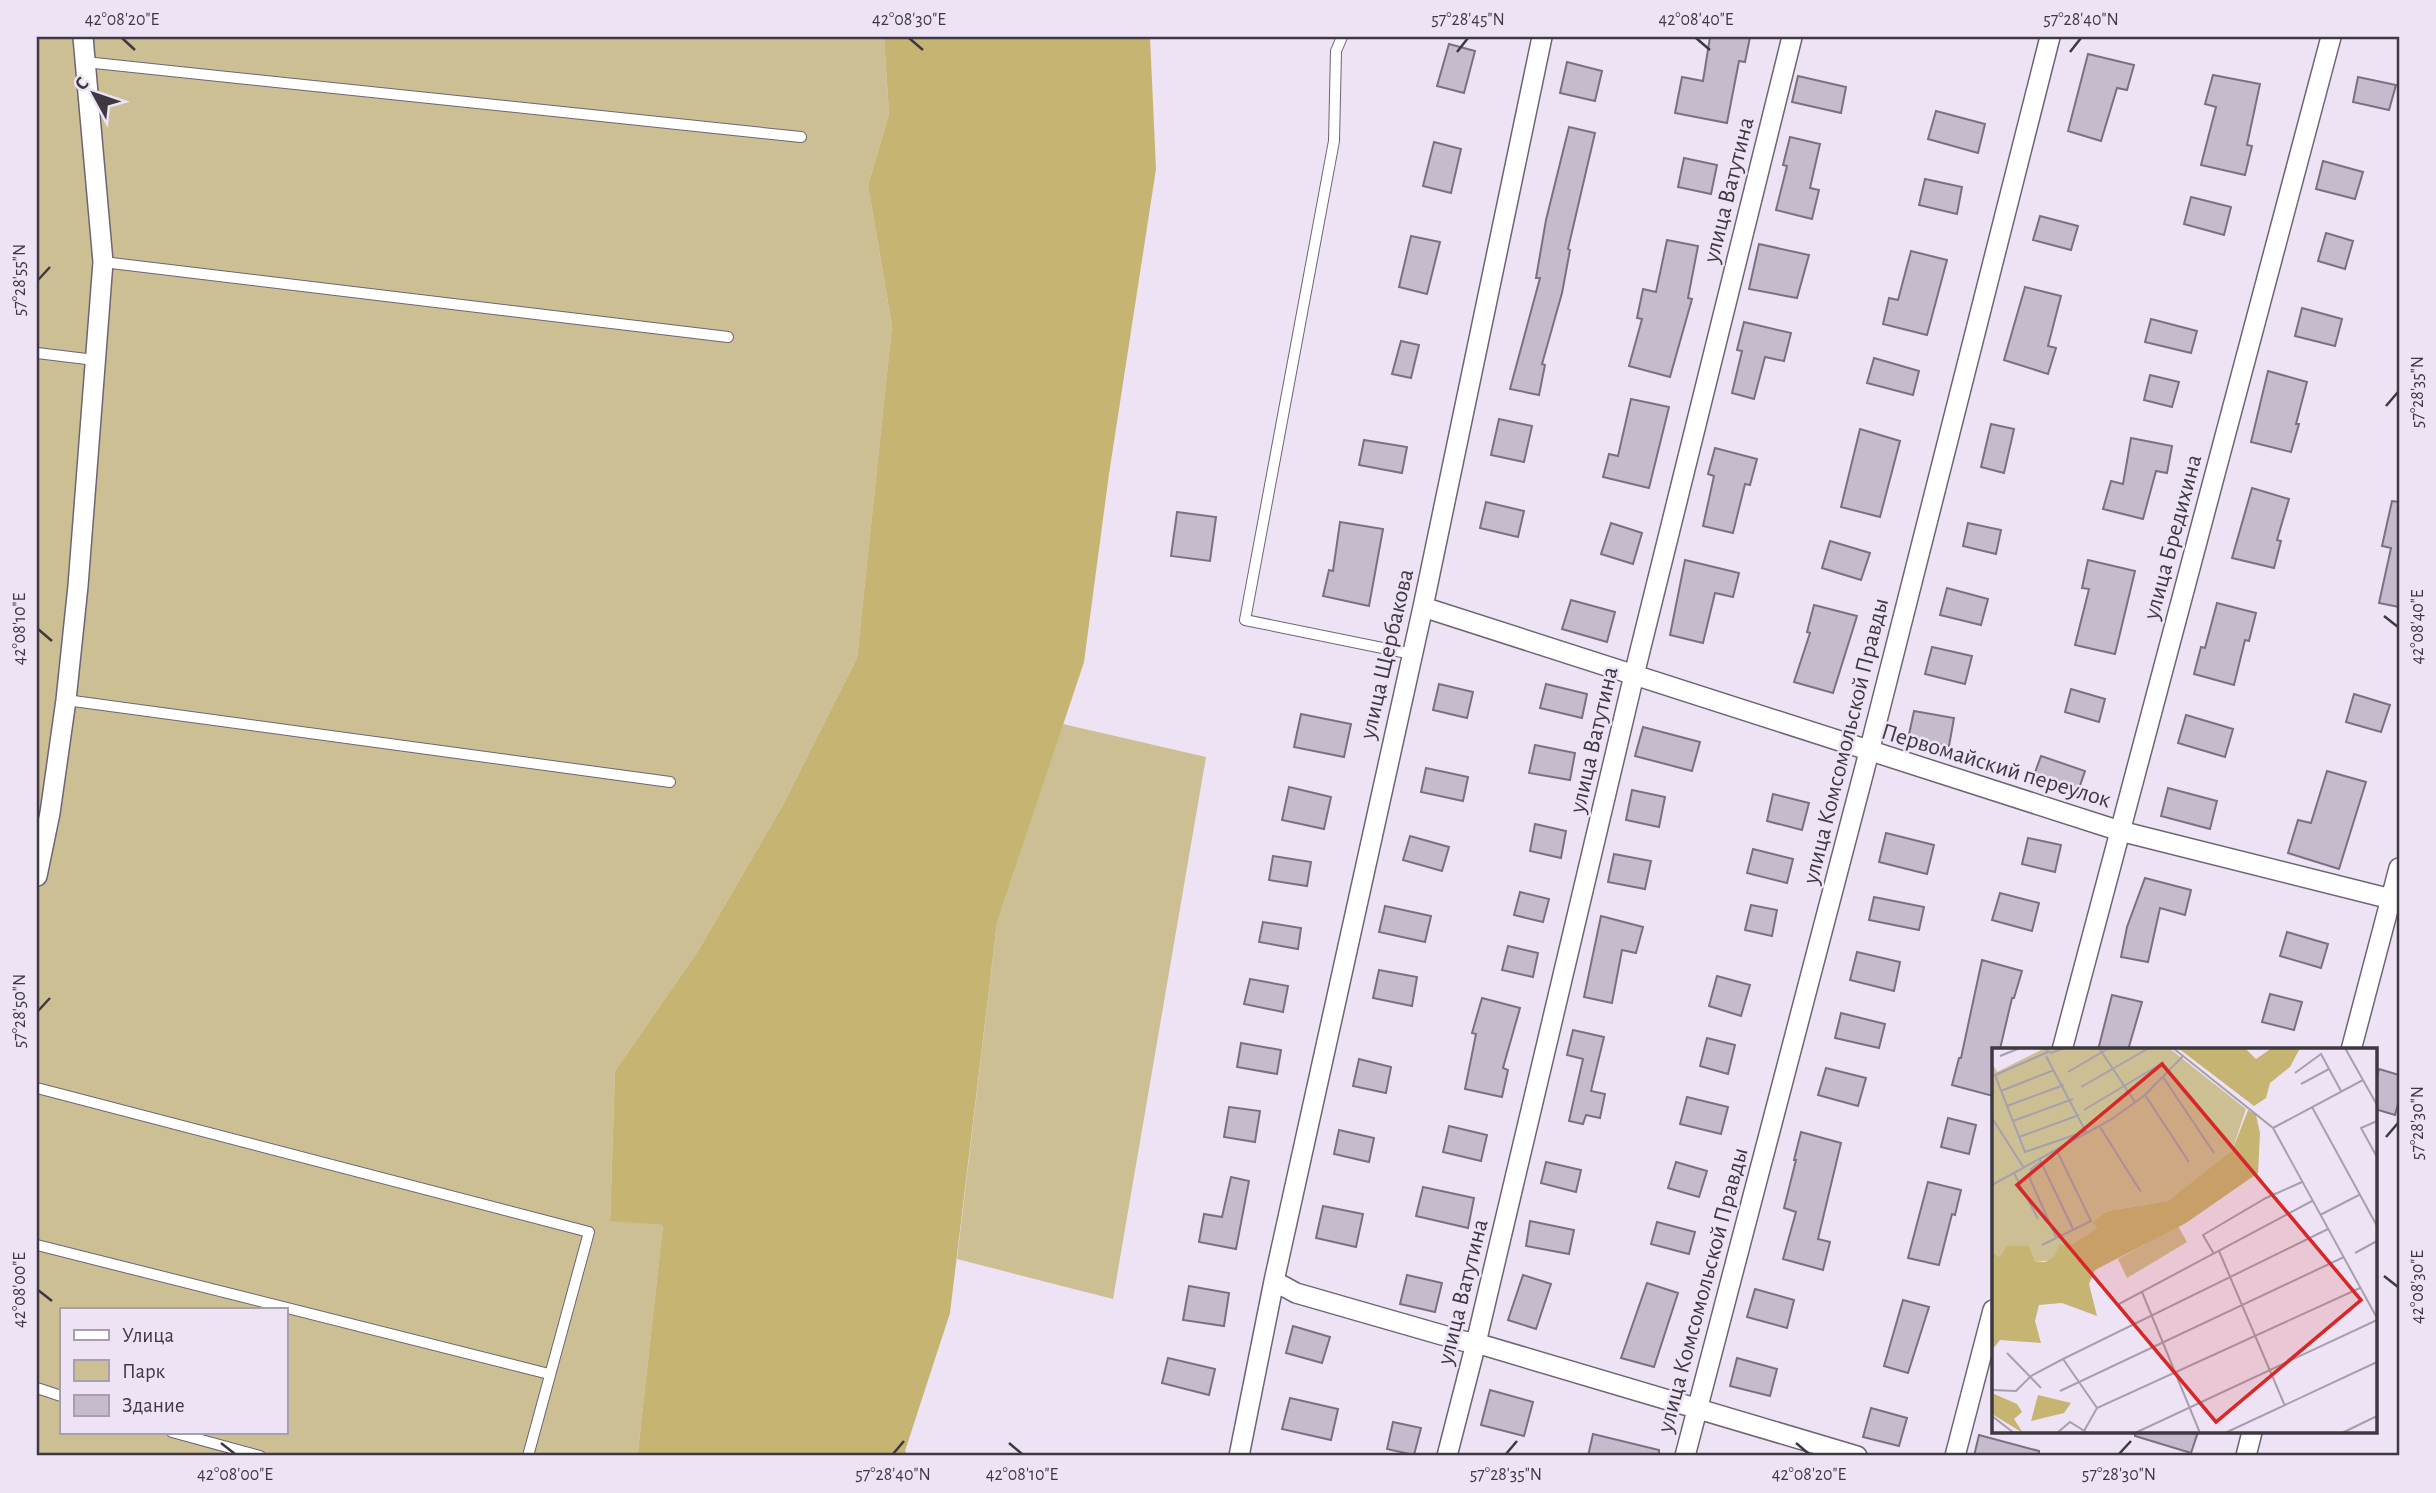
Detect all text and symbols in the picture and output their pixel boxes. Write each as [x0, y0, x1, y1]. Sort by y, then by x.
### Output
text: 42°08'20"E [85, 11, 160, 29]
text: 42°08'30"E [872, 11, 946, 29]
text: 57°28'45"N [1431, 11, 1505, 29]
text: 42°08'40"E [1658, 11, 1734, 29]
text: 57°28'40"N [2043, 11, 2119, 29]
north arrow [60, 60, 130, 130]
text: С [71, 74, 93, 94]
street label: улица Ватутина [1699, 115, 1759, 266]
text: 57°28'55"N [11, 244, 29, 316]
text: 57°28'35"N [2409, 356, 2427, 428]
street label: улица Бредихина [2139, 452, 2207, 623]
street label: улица Щербакова [1356, 567, 1418, 742]
text: 42°08'40"E [2409, 589, 2427, 665]
text: 42°08'10"E [11, 592, 29, 665]
street label: улица Комсомольской Правды [1799, 596, 1893, 887]
street label: улица Ватутина [1565, 665, 1622, 816]
street label: Первомайский переулок [1878, 720, 2114, 812]
text: 57°28'50"N [11, 974, 29, 1048]
inset map [1992, 1048, 2376, 1434]
text: 57°28'30"N [2409, 1086, 2427, 1160]
street label: улица Комсомольской Правды [1653, 1145, 1753, 1436]
street label: улица Ватутина [1433, 1217, 1493, 1368]
text: 42°08'30"E [2409, 1250, 2427, 1324]
text: 42°08'00"E [11, 1252, 29, 1328]
legend [60, 1308, 287, 1434]
text: Улица [122, 1325, 175, 1346]
text: Парк [122, 1361, 166, 1382]
text: Здание [122, 1395, 185, 1416]
text: 42°08'00"E [197, 1466, 273, 1484]
text: 57°28'40"N [855, 1466, 931, 1484]
text: 42°08'10"E [986, 1466, 1059, 1484]
text: 57°28'35"N [1470, 1466, 1542, 1484]
text: 42°08'20"E [1772, 1466, 1847, 1484]
text: 57°28'30"N [2082, 1466, 2156, 1484]

